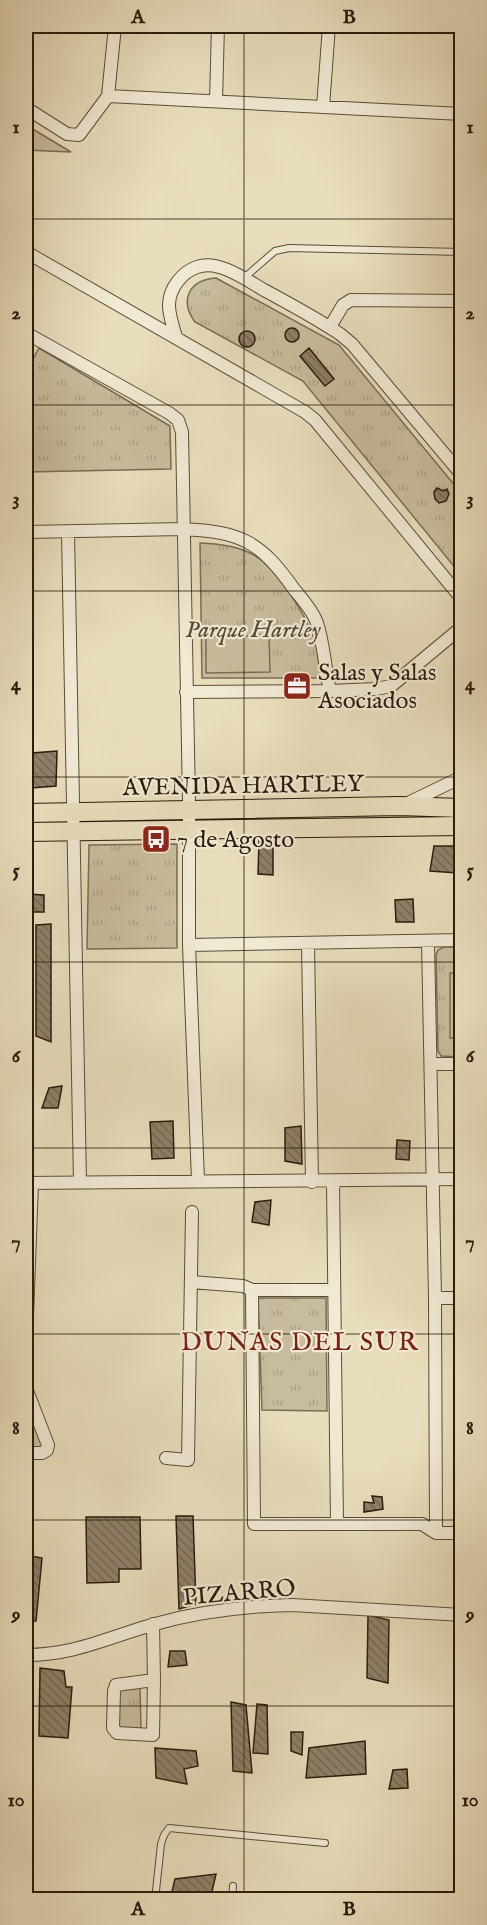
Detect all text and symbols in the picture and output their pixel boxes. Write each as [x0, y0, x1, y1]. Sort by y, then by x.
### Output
text: A [130, 5, 146, 30]
text: B [342, 5, 356, 30]
text: 1 [12, 115, 20, 140]
text: 1 [466, 115, 474, 140]
text: 2 [11, 301, 21, 326]
text: 2 [465, 301, 475, 326]
text: 3 [12, 487, 20, 512]
text: 3 [466, 487, 474, 512]
park label: Parque Hartley [185, 615, 322, 646]
place label: Salas y Salas Asociados [317, 658, 436, 717]
office icon: Salas y Salas Asociados [281, 670, 313, 702]
text: 4 [11, 672, 22, 697]
text: 4 [465, 672, 476, 697]
street label: AVENIDA HARTLEY [121, 769, 365, 804]
bus stop icon: 7 de Agosto [140, 823, 172, 855]
place label: 7 de Agosto [177, 825, 294, 856]
text: 5 [12, 858, 20, 883]
text: 5 [466, 858, 474, 883]
text: 6 [12, 1044, 22, 1069]
text: 6 [466, 1044, 476, 1069]
text: 7 [11, 1230, 21, 1255]
text: 7 [465, 1230, 475, 1255]
district label: DUNAS DEL SUR [181, 1326, 419, 1359]
text: 8 [12, 1416, 20, 1441]
text: 8 [466, 1416, 474, 1441]
street label: PIZARRO [181, 1573, 297, 1614]
text: 9 [11, 1602, 21, 1627]
text: 9 [465, 1602, 475, 1627]
text: 10 [7, 1788, 25, 1813]
text: 10 [461, 1788, 479, 1813]
text: A [130, 1897, 146, 1922]
text: B [342, 1897, 356, 1922]

